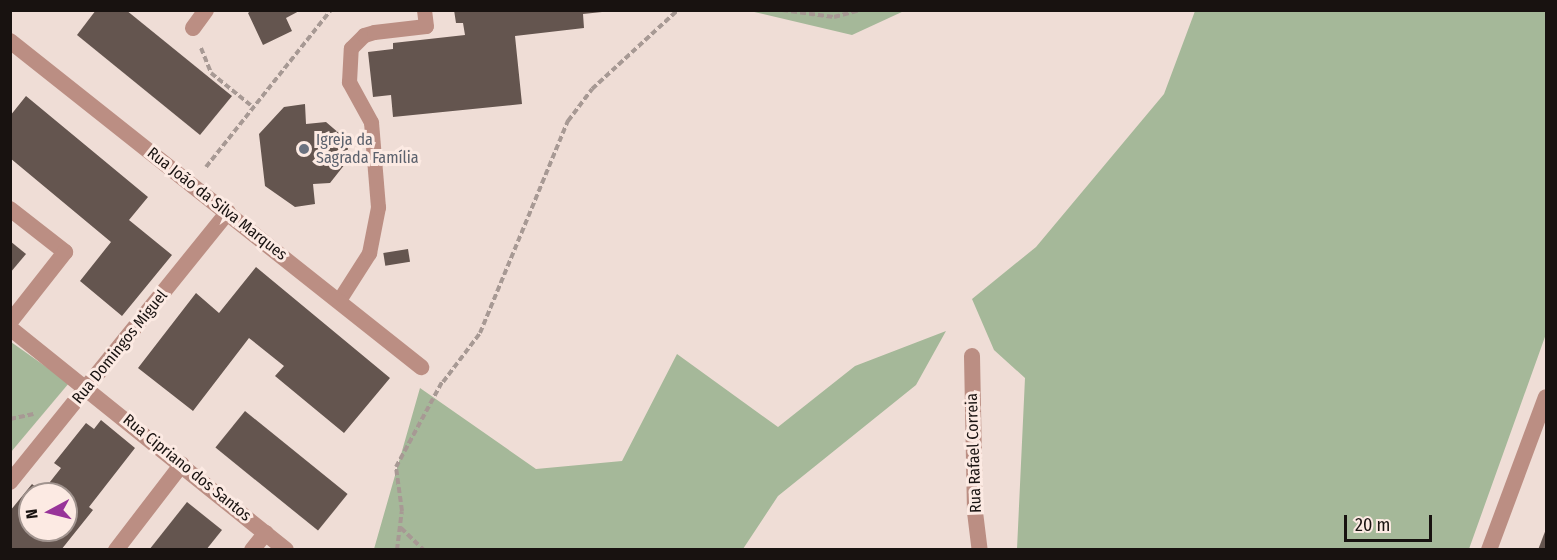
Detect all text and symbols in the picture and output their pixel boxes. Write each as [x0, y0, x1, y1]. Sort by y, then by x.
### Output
place label: Igreja da Sagrada Família [316, 130, 419, 168]
marker: Igreja da Sagrada Família [297, 142, 311, 156]
street label: Rua João da Silva Marques [143, 143, 291, 265]
street label: Rua Domingos Miguel [68, 286, 172, 408]
street label: Rua Rafael Correia [962, 393, 986, 513]
street label: Rua Cipriano dos Santos [119, 410, 255, 526]
north arrow [18, 482, 78, 542]
scale bar [1347, 503, 1436, 541]
text: N [22, 508, 42, 520]
text: 20 m [1355, 514, 1390, 536]

